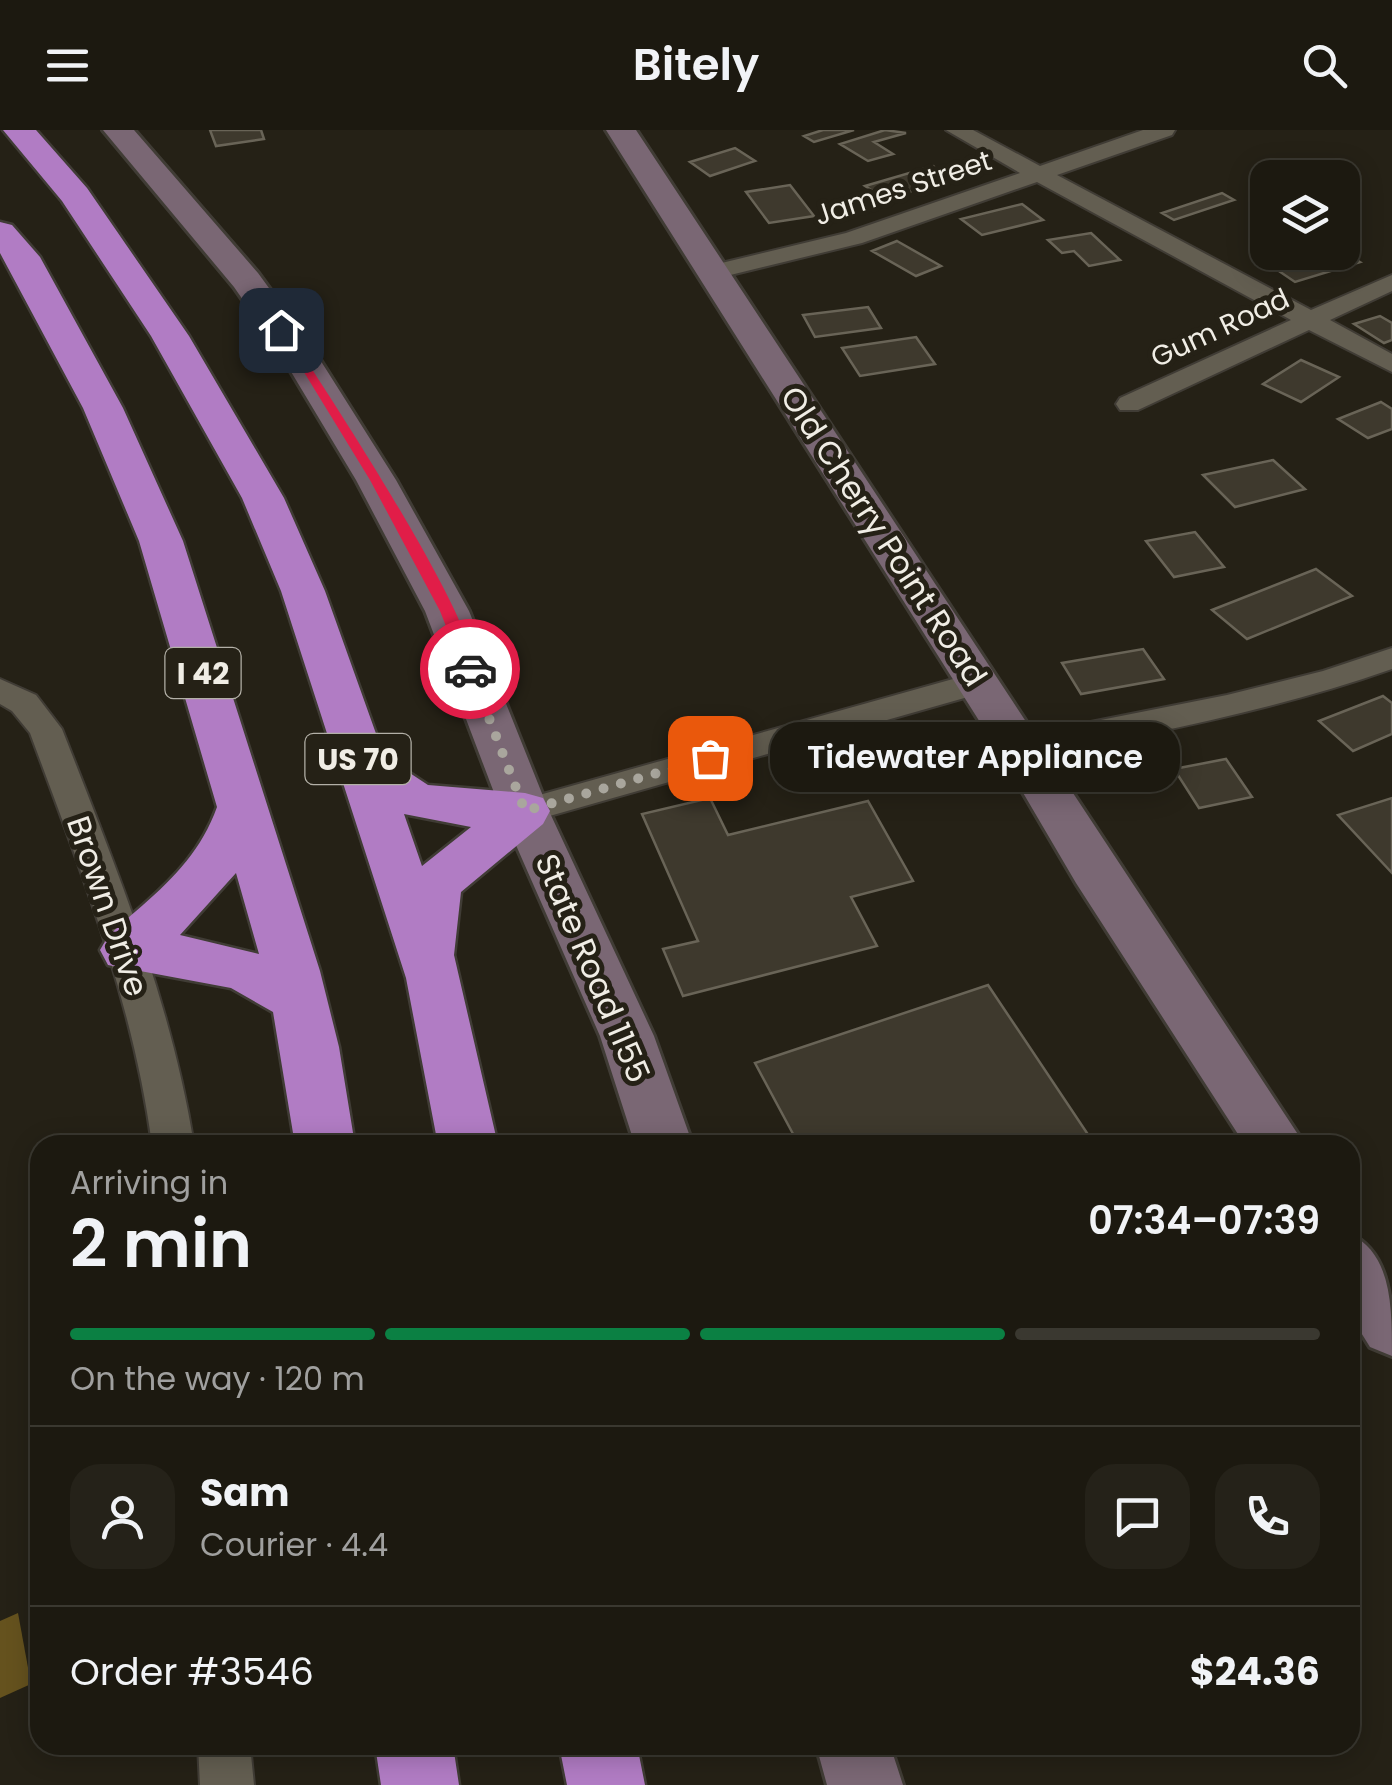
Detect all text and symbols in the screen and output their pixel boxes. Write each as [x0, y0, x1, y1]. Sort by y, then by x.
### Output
text: Bitely [633, 33, 759, 96]
icon: menu [40, 38, 95, 93]
icon: search [1297, 38, 1352, 93]
street label: James Street [809, 141, 997, 235]
map controls [1250, 160, 1360, 270]
button: layers [1250, 160, 1360, 270]
street label: Gum Road [1144, 279, 1296, 377]
pin [239, 288, 324, 373]
icon: home [254, 303, 309, 358]
street label: Old Cherry Point Road [770, 377, 998, 695]
courier [420, 619, 520, 719]
icon: car [443, 642, 498, 697]
road number: I 42 [166, 648, 240, 698]
pin [668, 716, 753, 801]
callout: Tidewater Appliance [770, 723, 1180, 793]
icon: bag [683, 731, 738, 786]
road number: US 70 [306, 734, 410, 784]
text: Tidewater Appliance [807, 734, 1143, 779]
street label: Brown Drive [56, 810, 160, 1002]
street label: State Road 1155 [525, 847, 661, 1089]
text: Arriving in [70, 1160, 228, 1205]
text: 07:34–07:39 [1088, 1194, 1320, 1247]
text: 2 min [70, 1199, 252, 1290]
text: On the way · 120 m [70, 1356, 365, 1401]
button: person [70, 1464, 175, 1569]
button: chat [1085, 1464, 1190, 1569]
button: phone [1215, 1464, 1320, 1569]
text: Sam [200, 1466, 289, 1519]
text: Courier · 4.4 [200, 1522, 388, 1567]
text: Order #3546 [70, 1645, 314, 1698]
text: $24.36 [1190, 1645, 1320, 1698]

